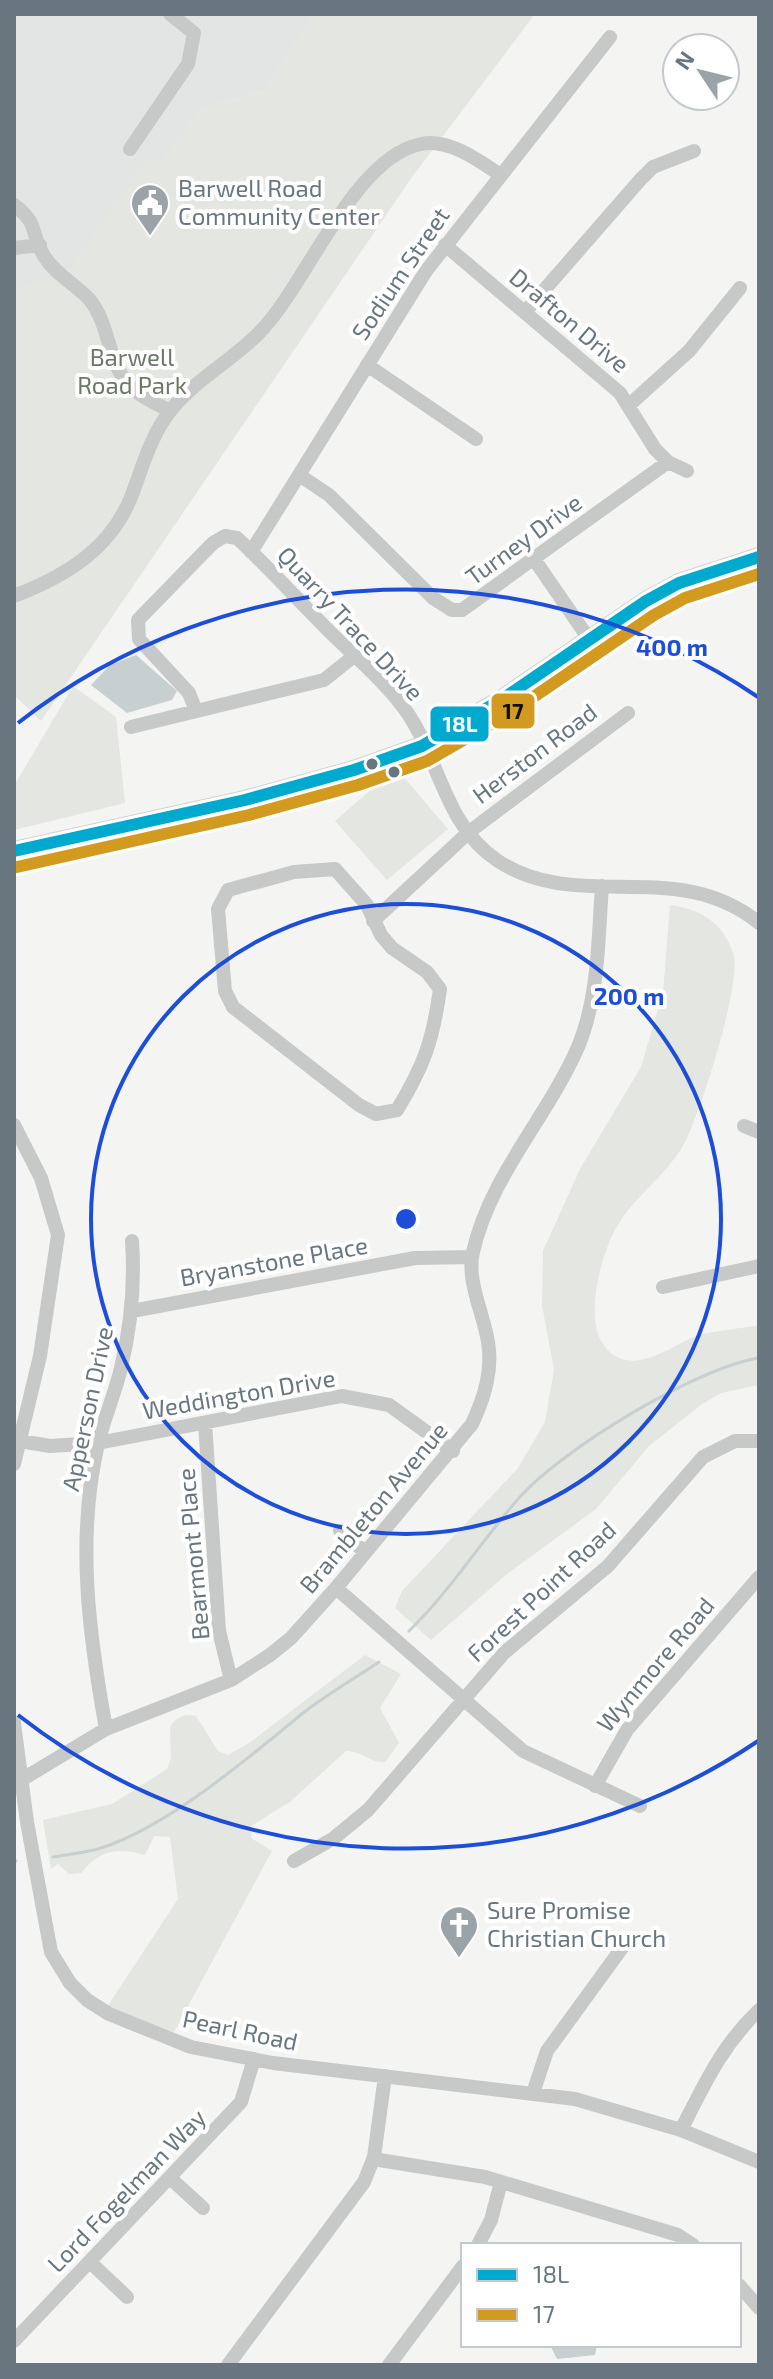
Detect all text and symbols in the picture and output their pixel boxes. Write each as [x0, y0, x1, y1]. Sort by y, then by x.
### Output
north arrow [661, 32, 741, 112]
text: N [669, 46, 699, 74]
place label: Barwell Road Community Center [178, 173, 380, 230]
public building icon: Barwell Road Community Center [129, 182, 171, 237]
street label: Sodium Street [345, 201, 455, 345]
street label: Drafton Drive [504, 262, 636, 378]
park label: Barwell Road Park [77, 342, 187, 399]
street label: Turney Drive [459, 487, 587, 591]
street label: Quarry Trace Drive [272, 540, 430, 706]
text: 400 m [636, 632, 708, 661]
line badge: 17 [490, 692, 536, 730]
street label: Herston Road [466, 697, 602, 809]
text: 17 [502, 697, 524, 723]
line badge: 18L [429, 705, 490, 743]
text: 18L [442, 710, 478, 736]
unlabelled marker [364, 756, 380, 772]
unlabelled marker [386, 764, 402, 780]
text: 200 m [594, 981, 664, 1010]
centre of rings [392, 1205, 420, 1233]
street label: Bryanstone Place [178, 1230, 370, 1291]
street label: Apperson Drive [55, 1324, 118, 1494]
street label: Weddington Drive [140, 1362, 337, 1425]
street label: Brambleton Avenue [293, 1416, 453, 1598]
street label: Bearmont Place [171, 1467, 214, 1641]
street label: Forest Point Road [461, 1515, 621, 1667]
street label: Wynmore Road [590, 1591, 720, 1737]
place label: Sure Promise Christian Church [487, 1895, 666, 1952]
church icon: Sure Promise Christian Church [438, 1904, 480, 1959]
street label: Pearl Road [180, 2003, 300, 2056]
street label: Lord Fogelman Way [41, 2102, 211, 2278]
legend [461, 2243, 741, 2347]
text: 18L [533, 2259, 569, 2288]
text: 17 [533, 2299, 555, 2328]

